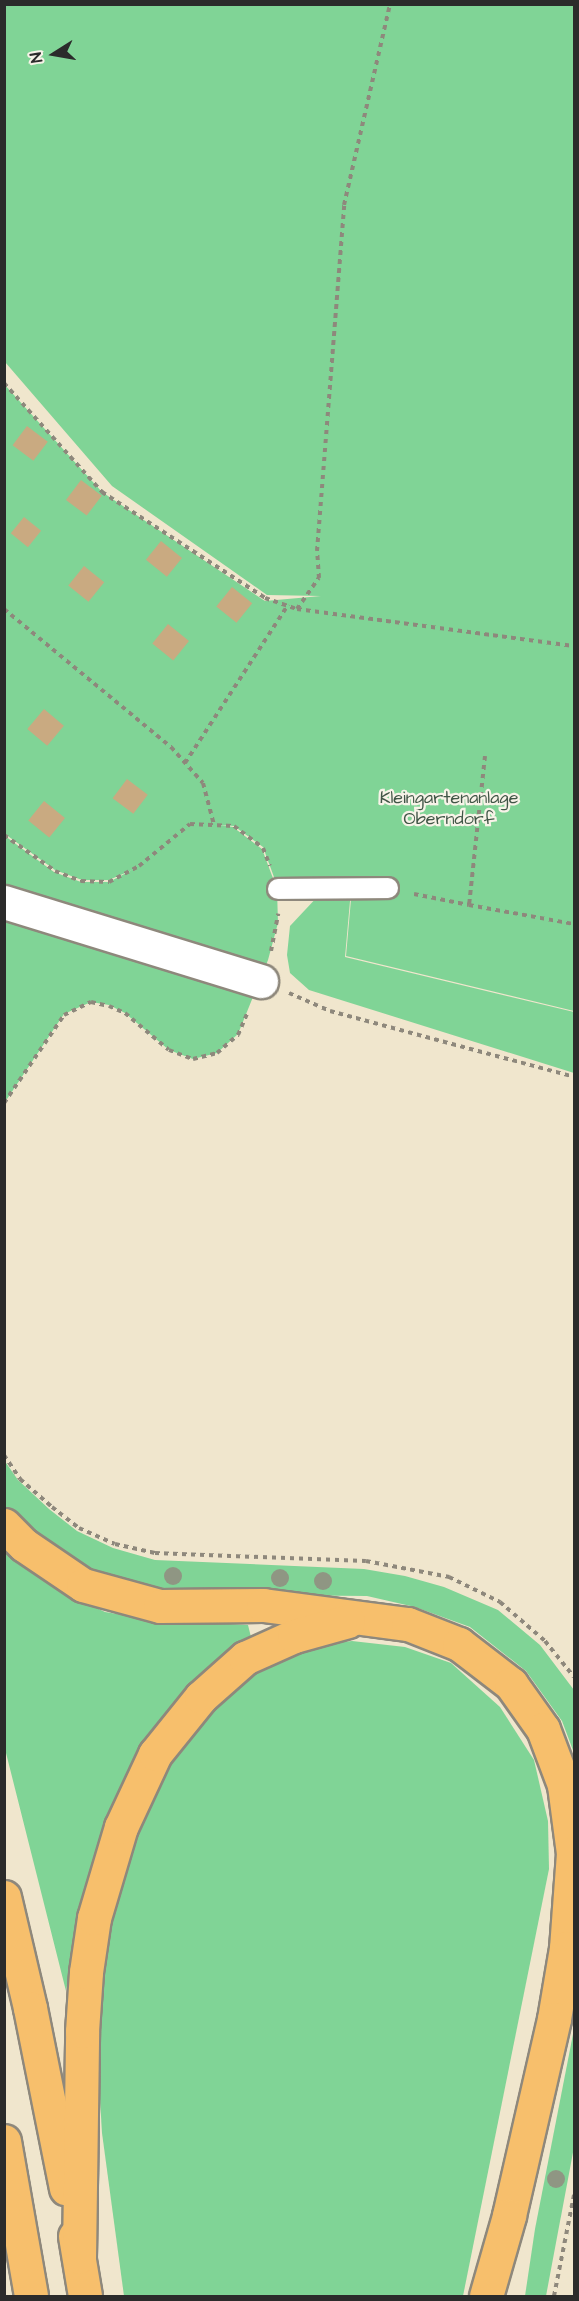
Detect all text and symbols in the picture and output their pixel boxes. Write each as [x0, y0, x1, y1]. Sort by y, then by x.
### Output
north arrow [24, 24, 84, 84]
text: N [25, 50, 48, 64]
park label: Kleingartenanlage Oberndorf [380, 788, 518, 830]

